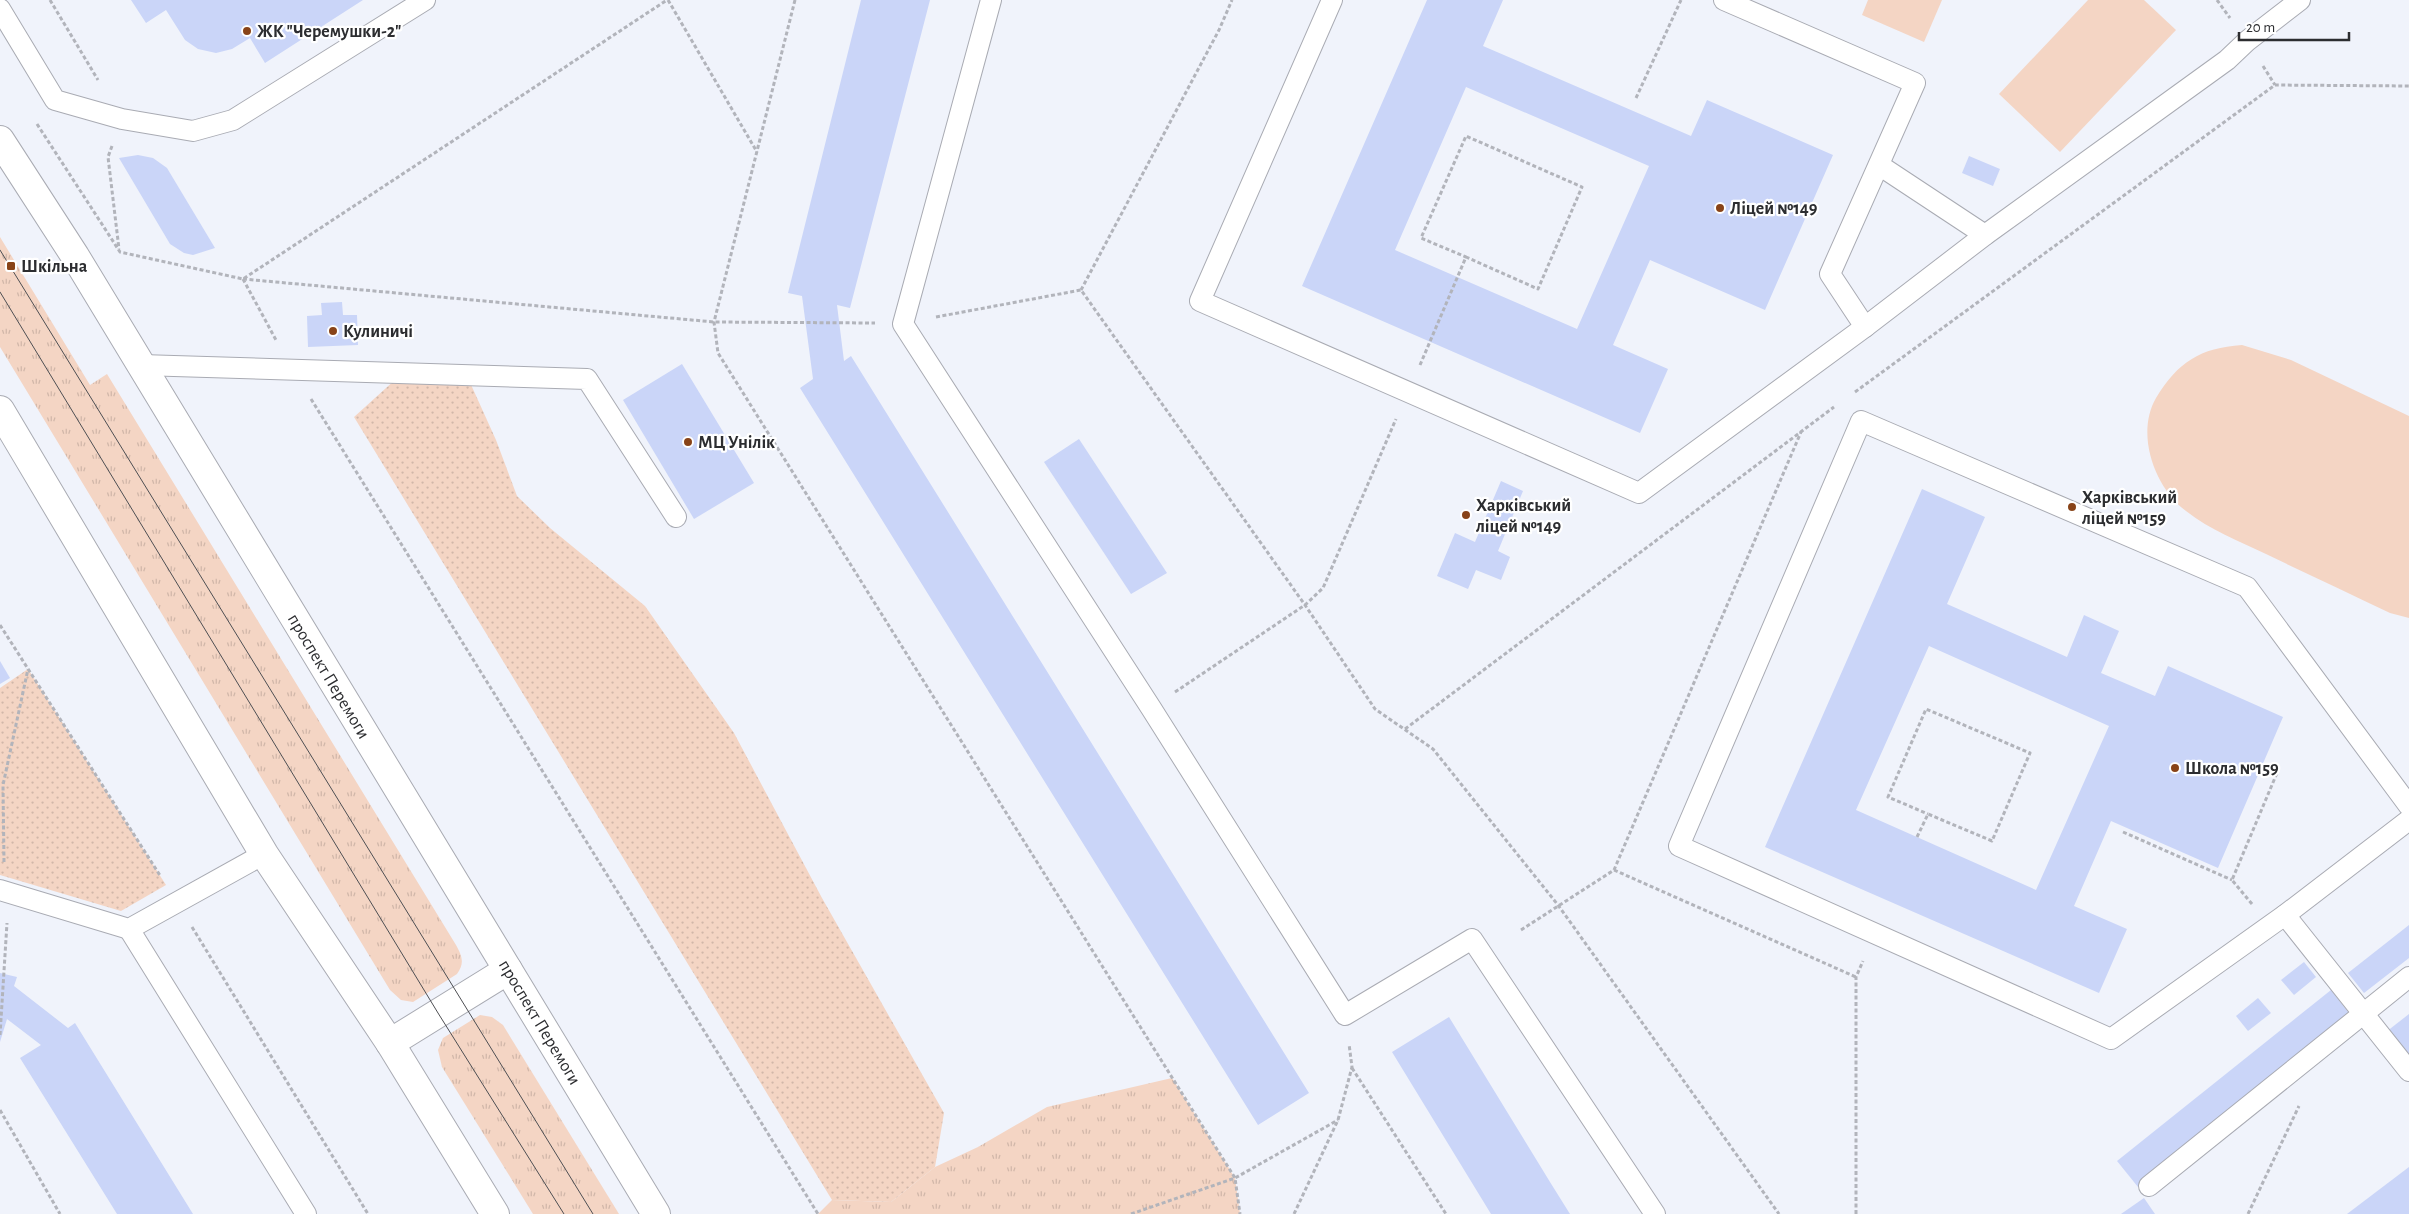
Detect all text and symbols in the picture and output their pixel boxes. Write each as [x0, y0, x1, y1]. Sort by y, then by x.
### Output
scale bar [2239, 10, 2349, 42]
text: 20 m [2246, 20, 2275, 35]
place label: ЖК "Черемушки-2" [257, 23, 402, 41]
marker: ЖК "Черемушки-2" [241, 25, 253, 37]
place label: Ліцей №149 [1730, 200, 1818, 218]
marker: Ліцей №149 [1714, 202, 1726, 214]
place label: Шкільна [21, 258, 88, 276]
marker: Шкільна [5, 260, 17, 272]
place label: Кулиничі [343, 323, 413, 341]
marker: Кулиничі [327, 325, 339, 337]
place label: МЦ Унілік [698, 434, 775, 452]
marker: МЦ Унілік [682, 436, 694, 448]
place label: Харківський ліцей №159 [2082, 489, 2177, 528]
place label: Харківський ліцей №149 [1476, 497, 1571, 536]
marker: Харківський ліцей №159 [2066, 501, 2078, 513]
marker: Харківський ліцей №149 [1460, 509, 1472, 521]
street label: проспект Перемоги [284, 611, 373, 742]
place label: Школа №159 [2185, 760, 2279, 778]
marker: Школа №159 [2169, 762, 2181, 774]
street label: проспект Перемоги [495, 957, 584, 1088]

